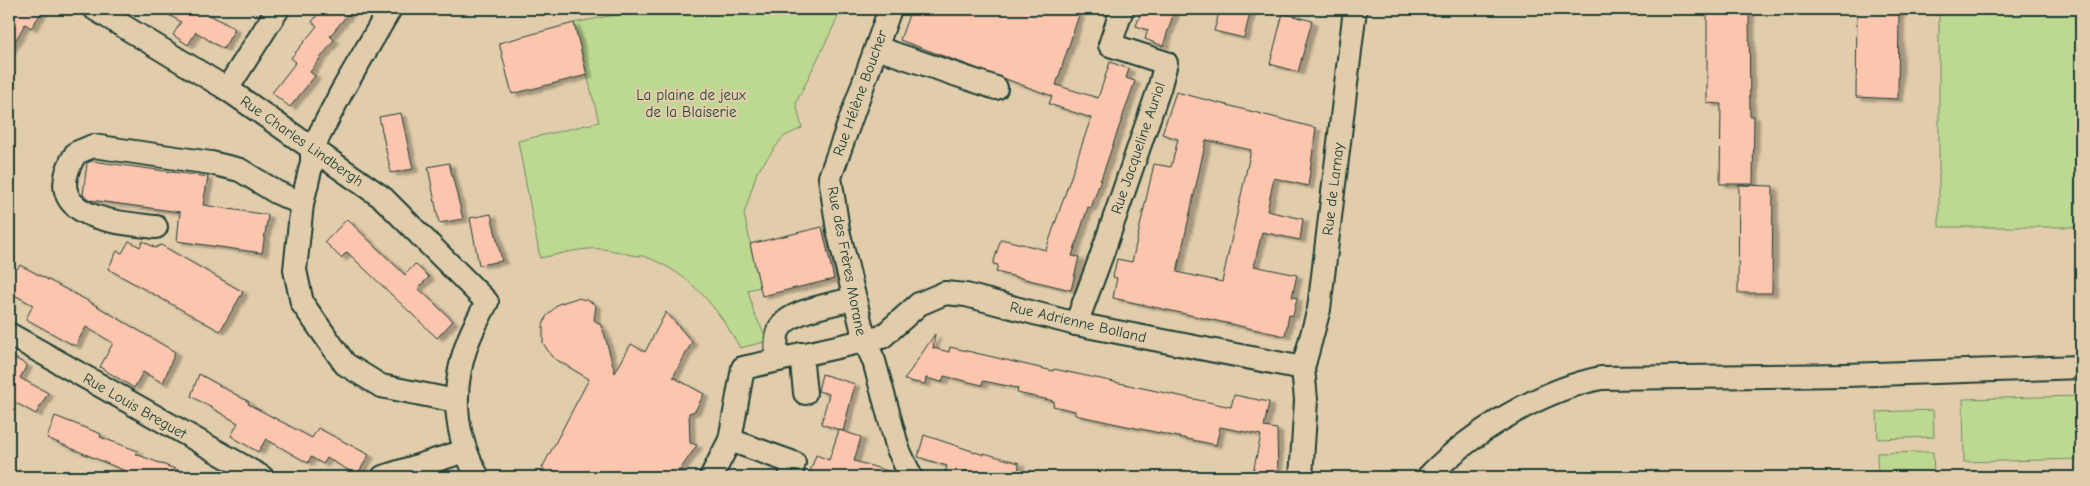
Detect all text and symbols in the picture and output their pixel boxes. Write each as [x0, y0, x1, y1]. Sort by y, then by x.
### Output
street label: Rue Hélène Boucher [829, 28, 891, 158]
street label: Rue Jacqueline Auriol [1107, 80, 1169, 216]
park label: La plaine de jeux de la Blaiserie [636, 86, 747, 121]
street label: Rue Charles Lindbergh [237, 92, 367, 190]
street label: Rue de Larnay [1318, 141, 1348, 236]
street label: Rue des Frères Morane [824, 185, 870, 338]
street label: Rue Adrienne Bolland [1008, 298, 1148, 346]
street label: Rue Louis Breguet [80, 369, 191, 443]

